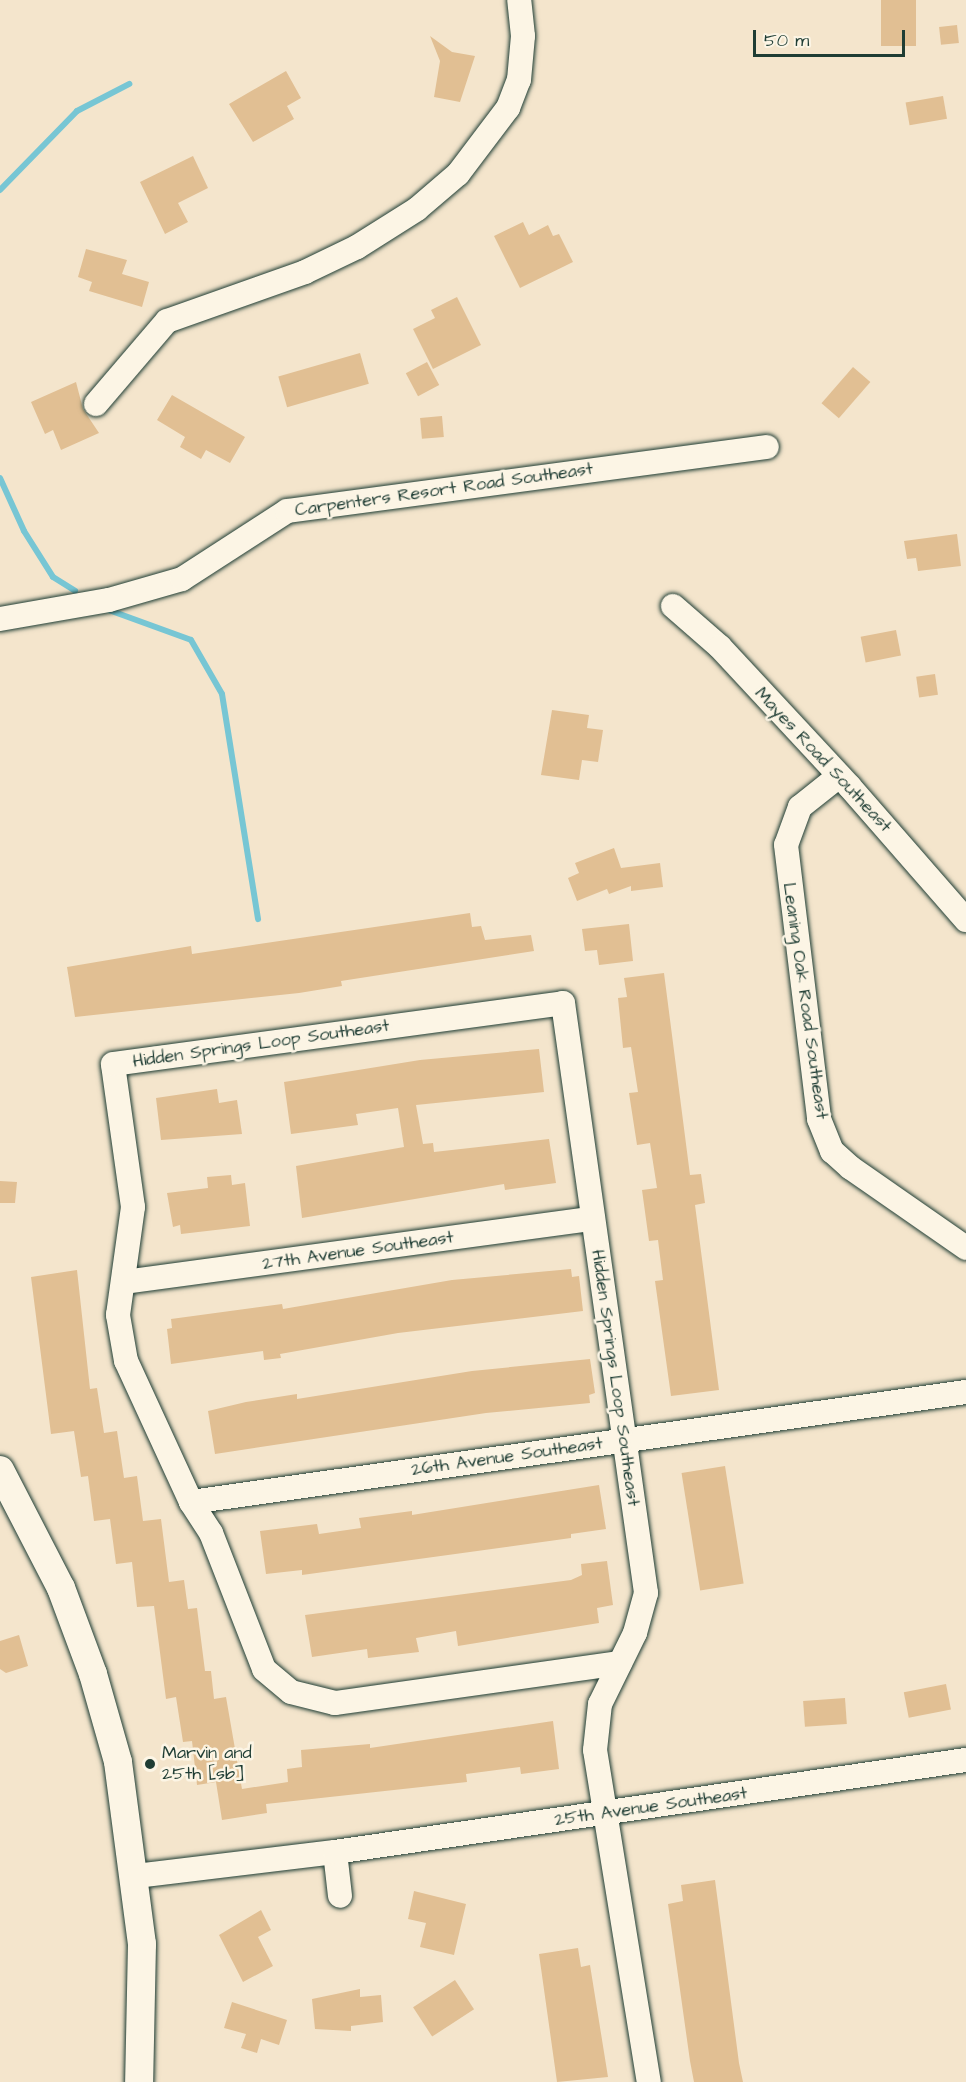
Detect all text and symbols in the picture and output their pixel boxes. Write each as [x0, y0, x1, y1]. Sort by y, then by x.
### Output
scale bar [756, 18, 908, 56]
text: 50 m [764, 28, 809, 53]
street label: Carpenters Resort Road Southeast [294, 458, 594, 522]
street label: Mayes Road Southeast [750, 683, 896, 837]
street label: Leaning Oak Road Southeast [778, 881, 832, 1121]
street label: Hidden Springs Loop Southeast [131, 1015, 391, 1073]
street label: 27th Avenue Southeast [261, 1227, 455, 1275]
street label: Hidden Springs Loop Southeast [586, 1248, 644, 1508]
street label: 26th Avenue Southeast [410, 1433, 604, 1481]
place label: Marvin and 25th [sb] [162, 1743, 252, 1786]
marker: Marvin and 25th [sb] [143, 1757, 157, 1771]
street label: 25th Avenue Southeast [553, 1783, 749, 1831]

